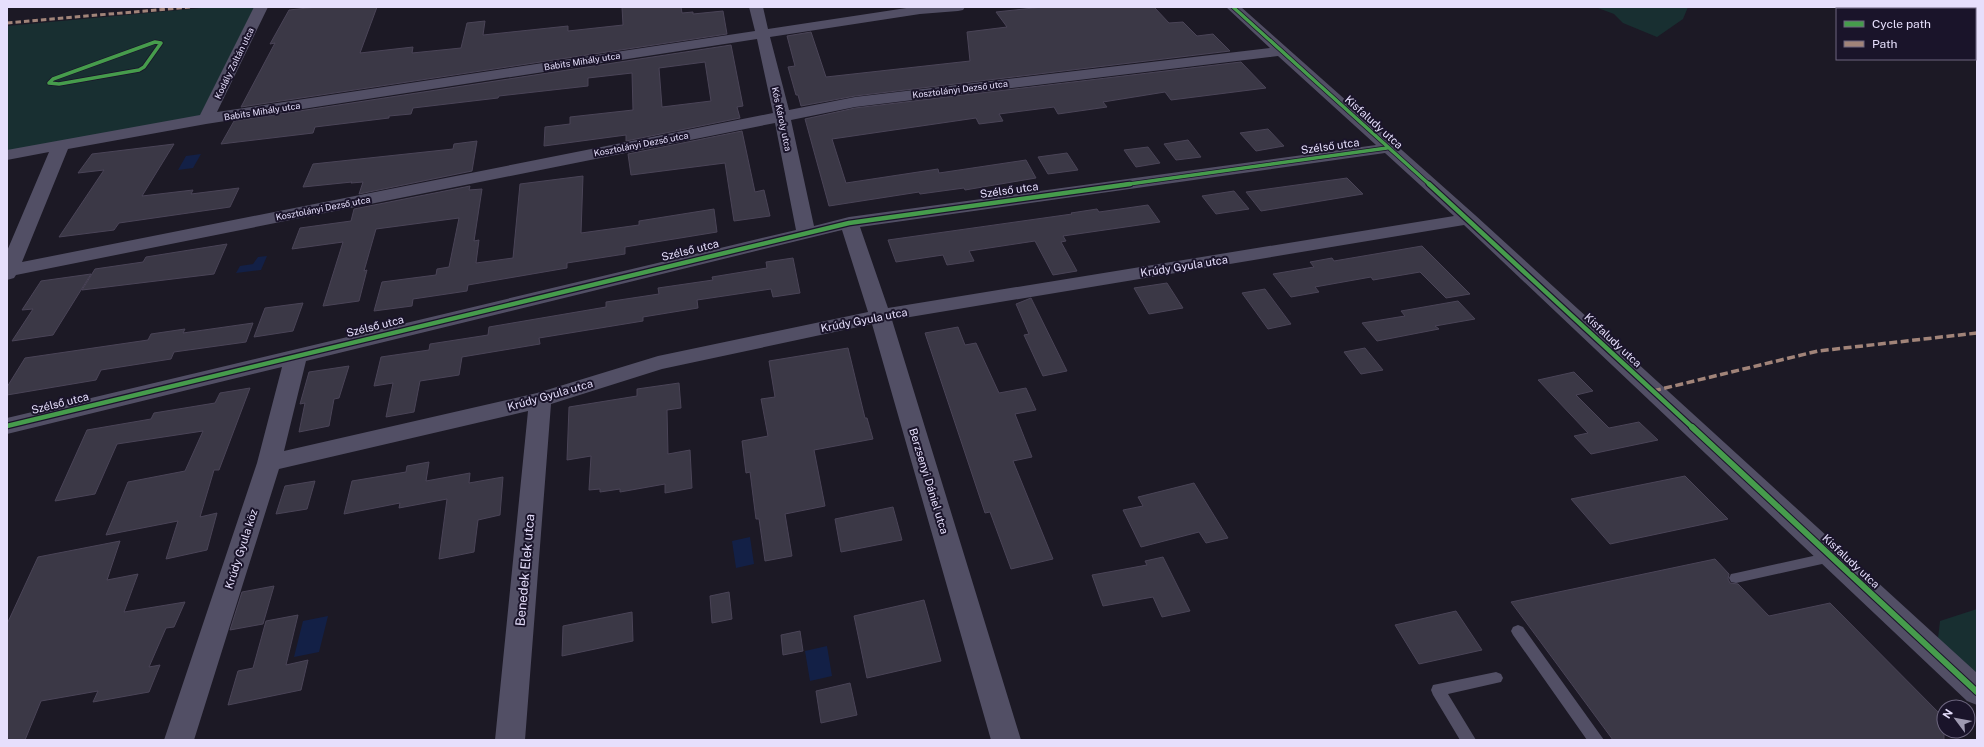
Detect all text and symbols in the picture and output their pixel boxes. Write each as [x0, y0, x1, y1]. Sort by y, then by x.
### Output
legend [1836, 8, 1976, 60]
text: Cycle path [1872, 17, 1931, 31]
street label: Kodály Zoltán utca [212, 25, 256, 101]
text: Path [1872, 37, 1898, 51]
street label: Babits Mihály utca [543, 50, 621, 72]
street label: Kosztolányi Dezső utca [912, 78, 1008, 100]
street label: Kós Károly utca [770, 86, 794, 152]
street label: Kisfaludy utca [1343, 93, 1405, 151]
street label: Babits Mihály utca [223, 100, 301, 122]
street label: Kosztolányi Dezső utca [593, 129, 689, 159]
street label: Szélső utca [1300, 136, 1360, 156]
street label: Szélső utca [979, 180, 1039, 200]
street label: Kosztolányi Dezső utca [275, 193, 371, 223]
street label: Szélső utca [660, 237, 720, 263]
street label: Krúdy Gyula utca [1139, 253, 1229, 279]
street label: Krúdy Gyula utca [820, 306, 908, 334]
street label: Kisfaludy utca [1582, 311, 1644, 369]
street label: Szélső utca [345, 313, 405, 339]
street label: Krúdy Gyula utca [506, 377, 594, 413]
street label: Szélső utca [30, 390, 90, 416]
street label: Berzsenyi Dániel utca [907, 427, 951, 535]
street label: Krúdy Gyula köz [222, 508, 260, 590]
street label: Benedek Elek utca [513, 513, 537, 627]
street label: Kisfaludy utca [1820, 532, 1882, 590]
north arrow [1936, 699, 1976, 739]
text: N [1940, 707, 1955, 721]

